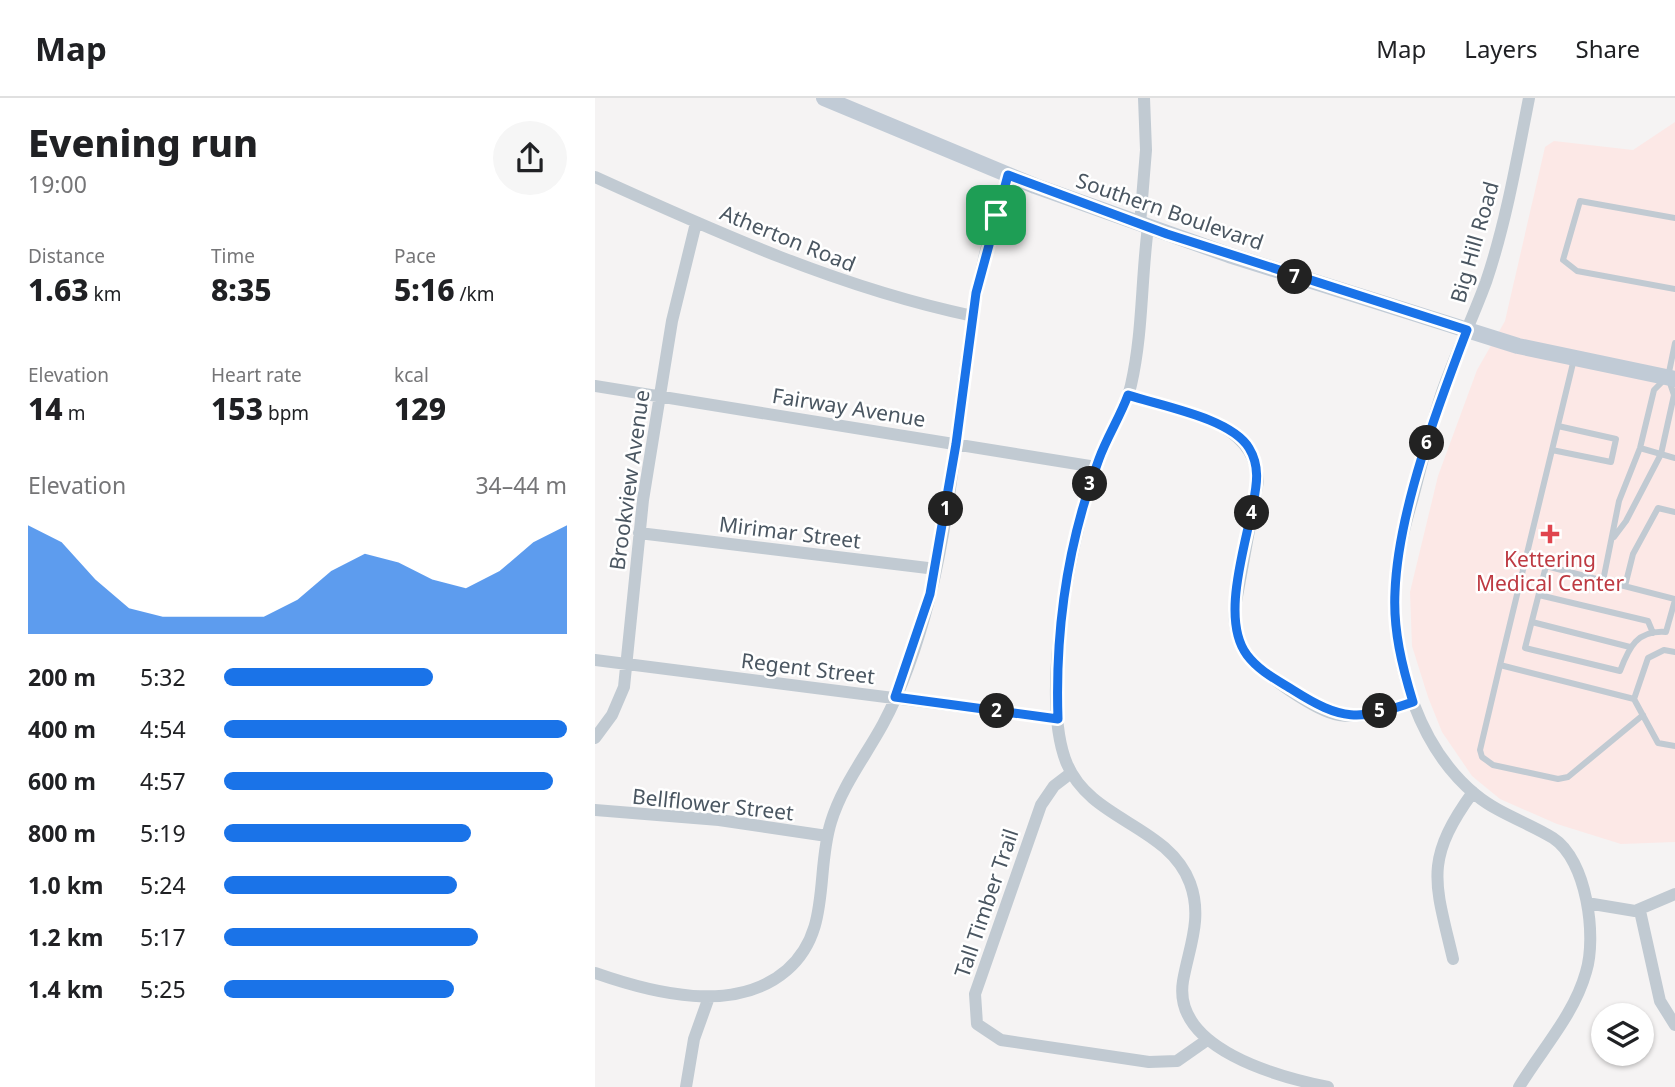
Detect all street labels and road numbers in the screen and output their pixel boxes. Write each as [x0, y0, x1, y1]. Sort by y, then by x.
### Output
street label: Southern Boulevard [1073, 166, 1267, 256]
street label: Big Hill Road [1443, 178, 1505, 306]
street label: Atherton Road [716, 198, 860, 278]
street label: Fairway Avenue [770, 381, 928, 433]
street label: Brookview Avenue [602, 388, 656, 572]
street label: Mirimar Street [717, 509, 863, 555]
street label: Regent Street [740, 646, 877, 690]
street label: Bellflower Street [631, 782, 796, 826]
street label: Tall Timber Trail [947, 825, 1025, 981]

